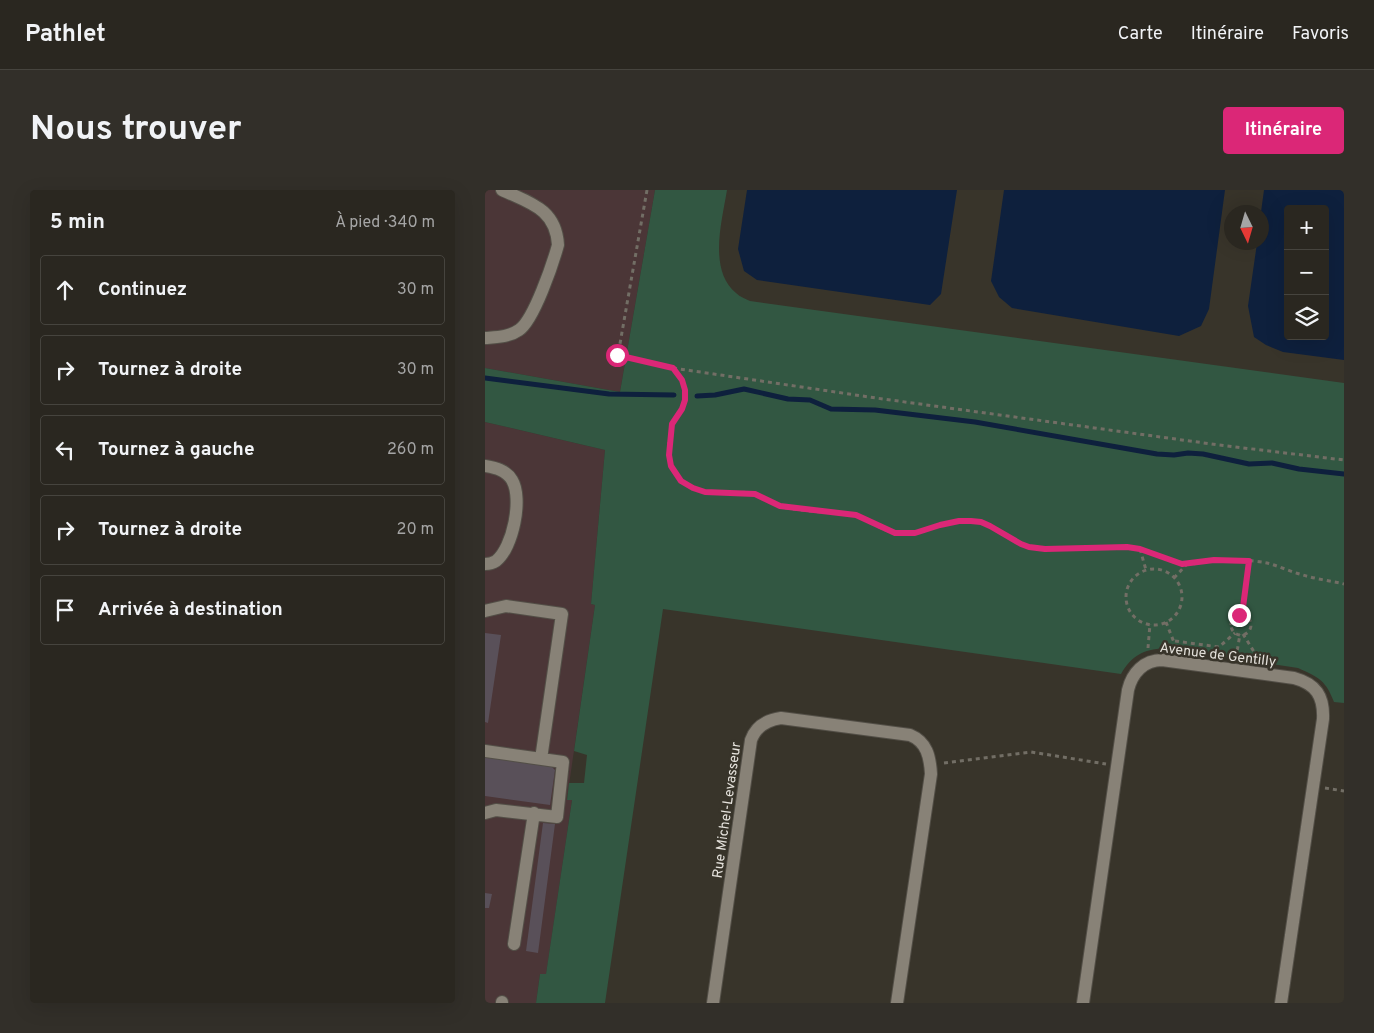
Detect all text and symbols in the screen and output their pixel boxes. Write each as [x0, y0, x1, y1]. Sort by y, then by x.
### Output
text: Pathlet [25, 20, 106, 50]
text: Carte [1118, 23, 1163, 46]
text: Itinéraire [1191, 23, 1264, 46]
text: Favoris [1292, 23, 1349, 46]
button: Itinéraire [1223, 107, 1344, 154]
text: Nous trouver [30, 108, 242, 152]
north arrow [1224, 205, 1269, 250]
map controls [1284, 205, 1329, 340]
button: + [1284, 205, 1329, 250]
text: 5 min [50, 209, 105, 236]
text: À pied · 340 m [335, 213, 435, 233]
button: − [1284, 250, 1329, 295]
icon: ahead [51, 276, 79, 304]
text: Continuez [98, 278, 187, 302]
text: 30 m [397, 280, 434, 300]
button: layers [1284, 295, 1329, 340]
route start [606, 344, 629, 367]
icon: right [51, 356, 79, 384]
text: Tournez à droite [98, 358, 242, 382]
text: 30 m [397, 360, 434, 380]
icon: left [51, 436, 79, 464]
text: Tournez à gauche [98, 438, 255, 462]
text: 260 m [387, 440, 434, 460]
icon: right [51, 516, 79, 544]
text: Tournez à droite [98, 518, 242, 542]
text: 20 m [397, 520, 434, 540]
icon: arrive [51, 596, 79, 624]
text: Arrivée à destination [98, 598, 283, 622]
route end [1228, 604, 1251, 627]
street label: Avenue de Gentilly [1159, 640, 1277, 671]
street label: Rue Michel-Levasseur [709, 740, 746, 880]

